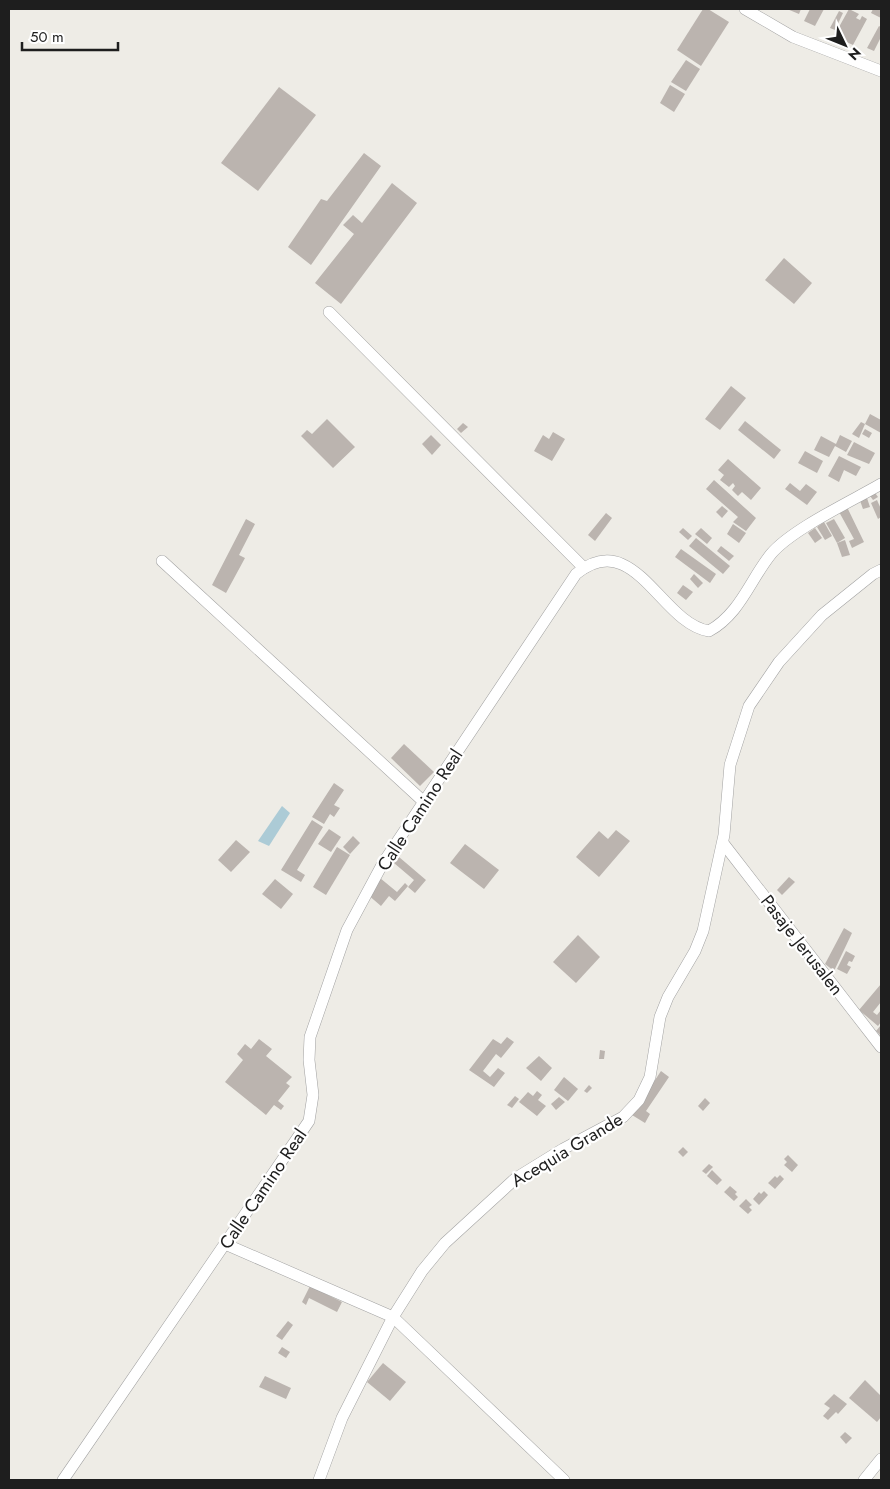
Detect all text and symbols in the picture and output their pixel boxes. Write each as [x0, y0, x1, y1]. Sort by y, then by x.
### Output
scale bar [22, 20, 119, 52]
north arrow [820, 20, 870, 70]
text: 50 m [30, 26, 64, 48]
text: N [843, 43, 866, 65]
street label: Calle Camino Real [371, 744, 469, 876]
street label: Pasaje Jerusalen [754, 889, 850, 1001]
street label: Acequia Grande [506, 1106, 628, 1194]
street label: Calle Camino Real [213, 1123, 313, 1255]

